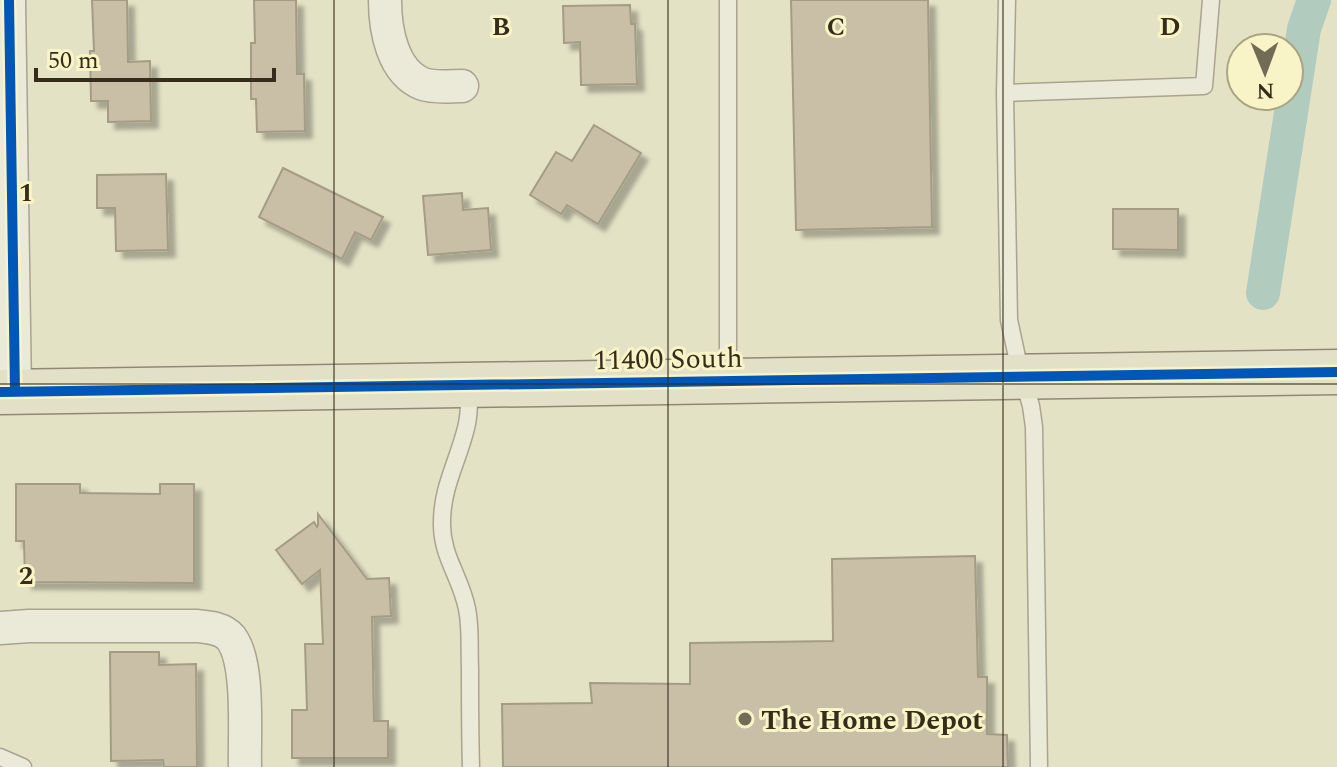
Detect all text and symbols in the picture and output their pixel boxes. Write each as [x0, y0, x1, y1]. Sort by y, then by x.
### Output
text: B [492, 7, 510, 47]
text: C [827, 7, 845, 47]
text: D [1160, 7, 1180, 47]
scale bar [36, 32, 274, 82]
north arrow [1225, 32, 1305, 112]
text: 50 m [48, 43, 99, 79]
text: N [1256, 74, 1275, 107]
text: 1 [19, 173, 33, 213]
street label: 11400 South [593, 337, 743, 382]
text: 2 [19, 556, 33, 596]
place label: The Home Depot [761, 699, 983, 742]
marker: The Home Depot [736, 710, 754, 728]

